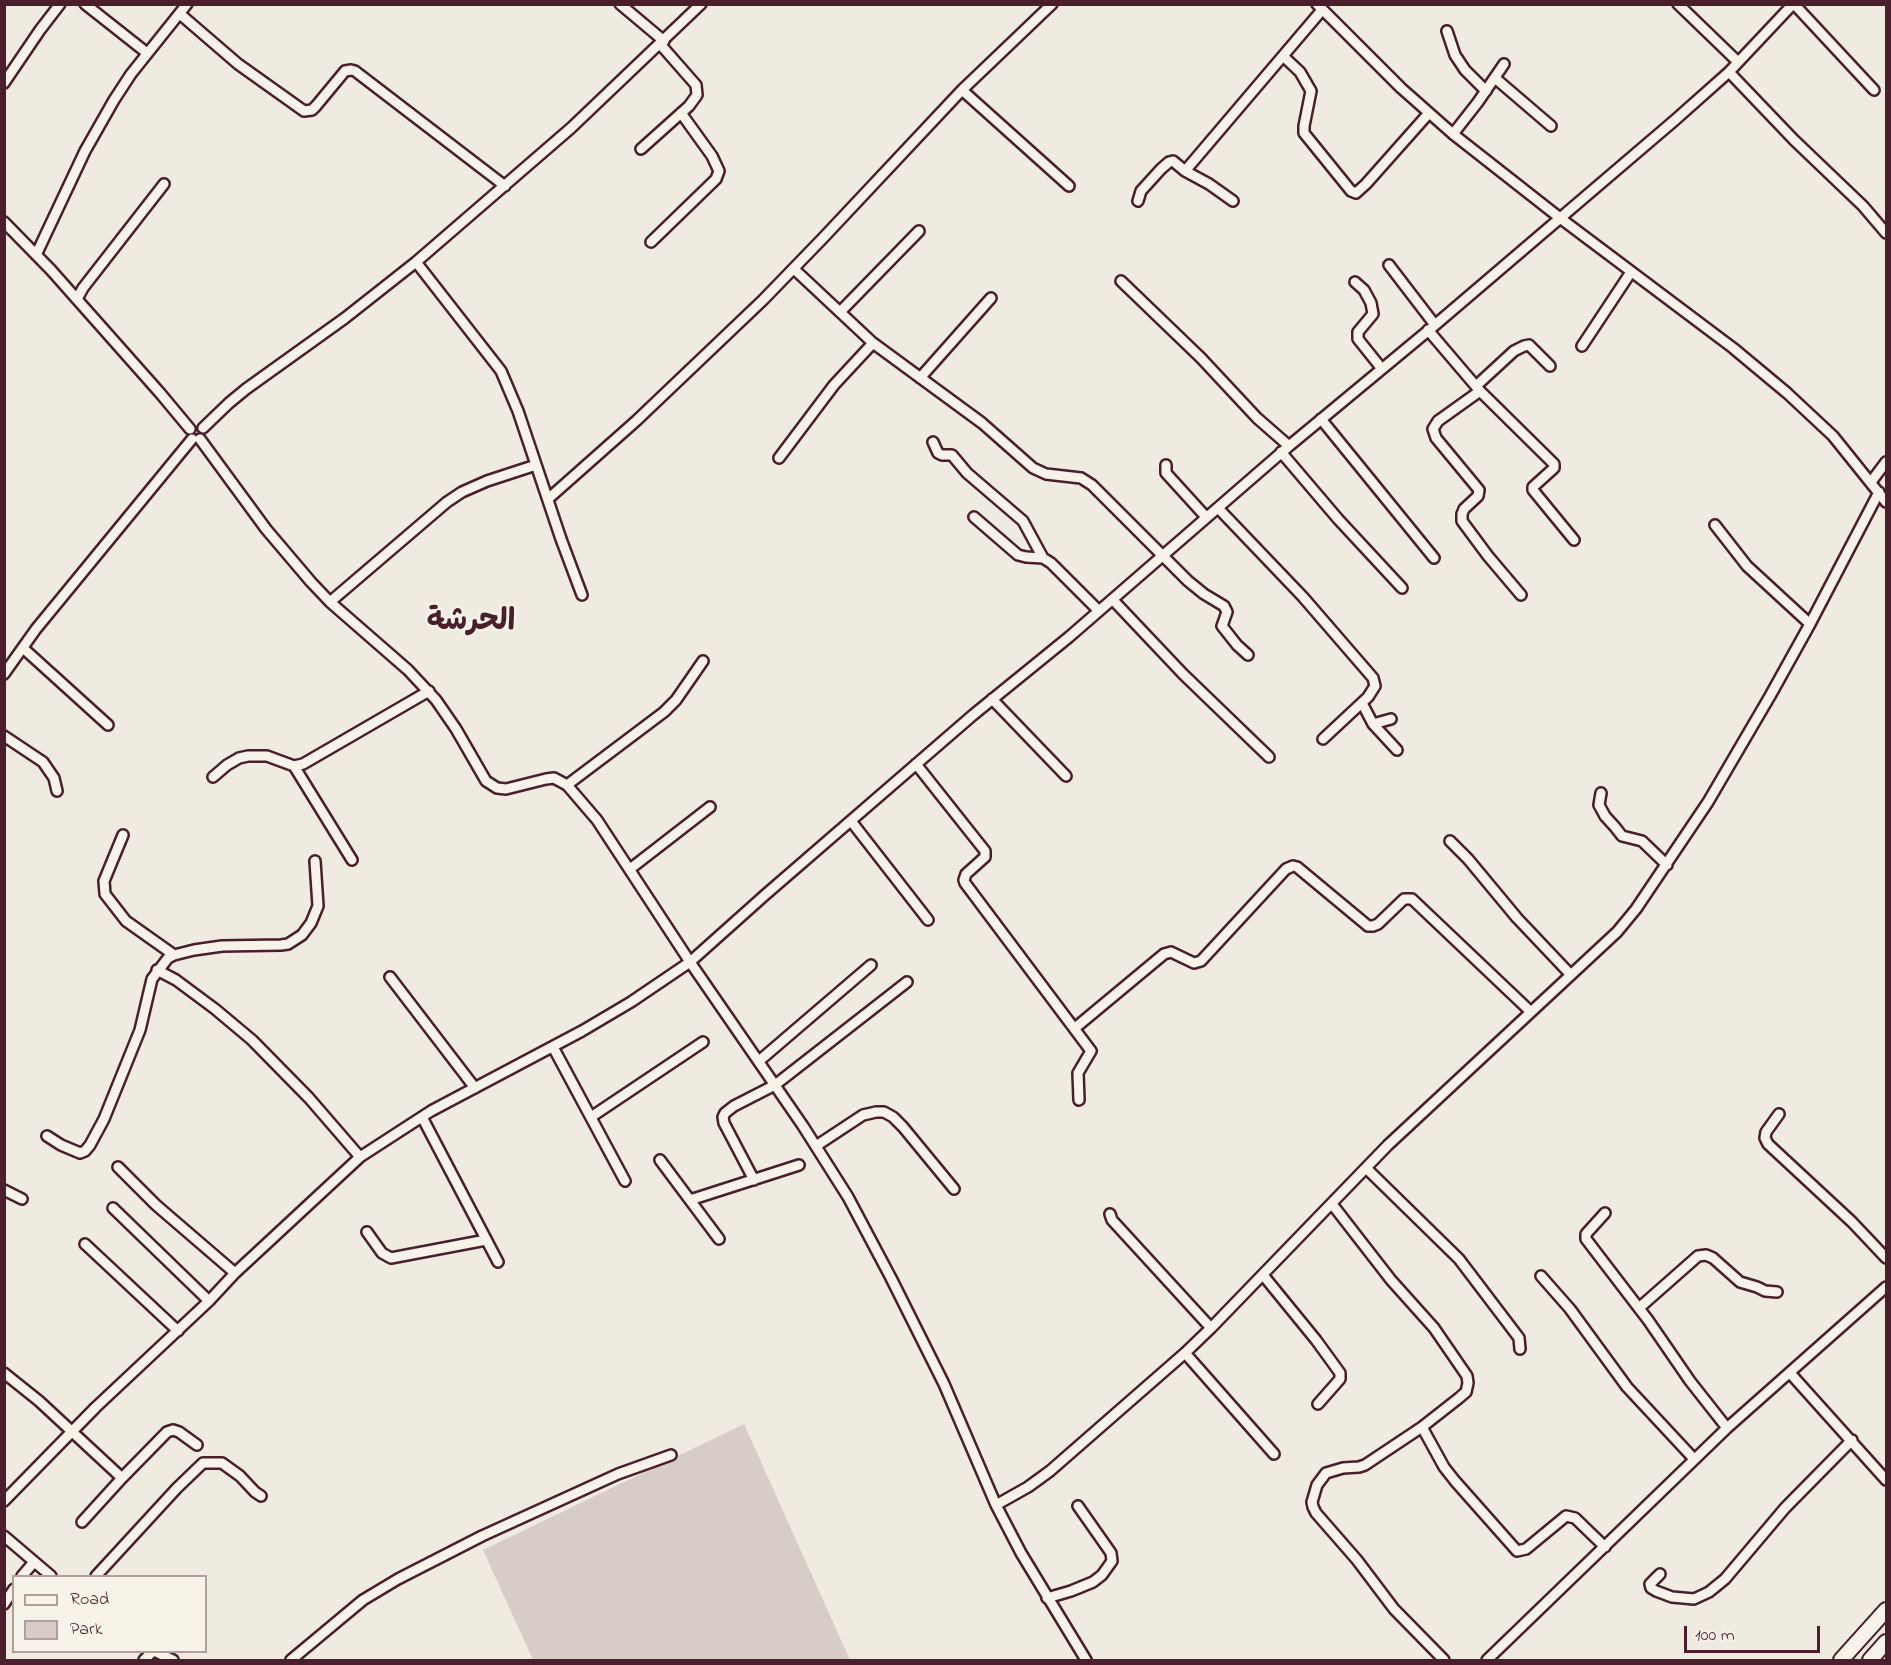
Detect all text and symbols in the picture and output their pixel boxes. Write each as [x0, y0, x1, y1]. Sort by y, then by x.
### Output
district label: الحرشة [427, 606, 515, 642]
legend [12, 1575, 207, 1653]
text: Road [70, 1587, 109, 1613]
scale bar [1687, 1614, 1824, 1652]
text: Park [70, 1617, 103, 1643]
text: 100 m [1695, 1623, 1735, 1649]

